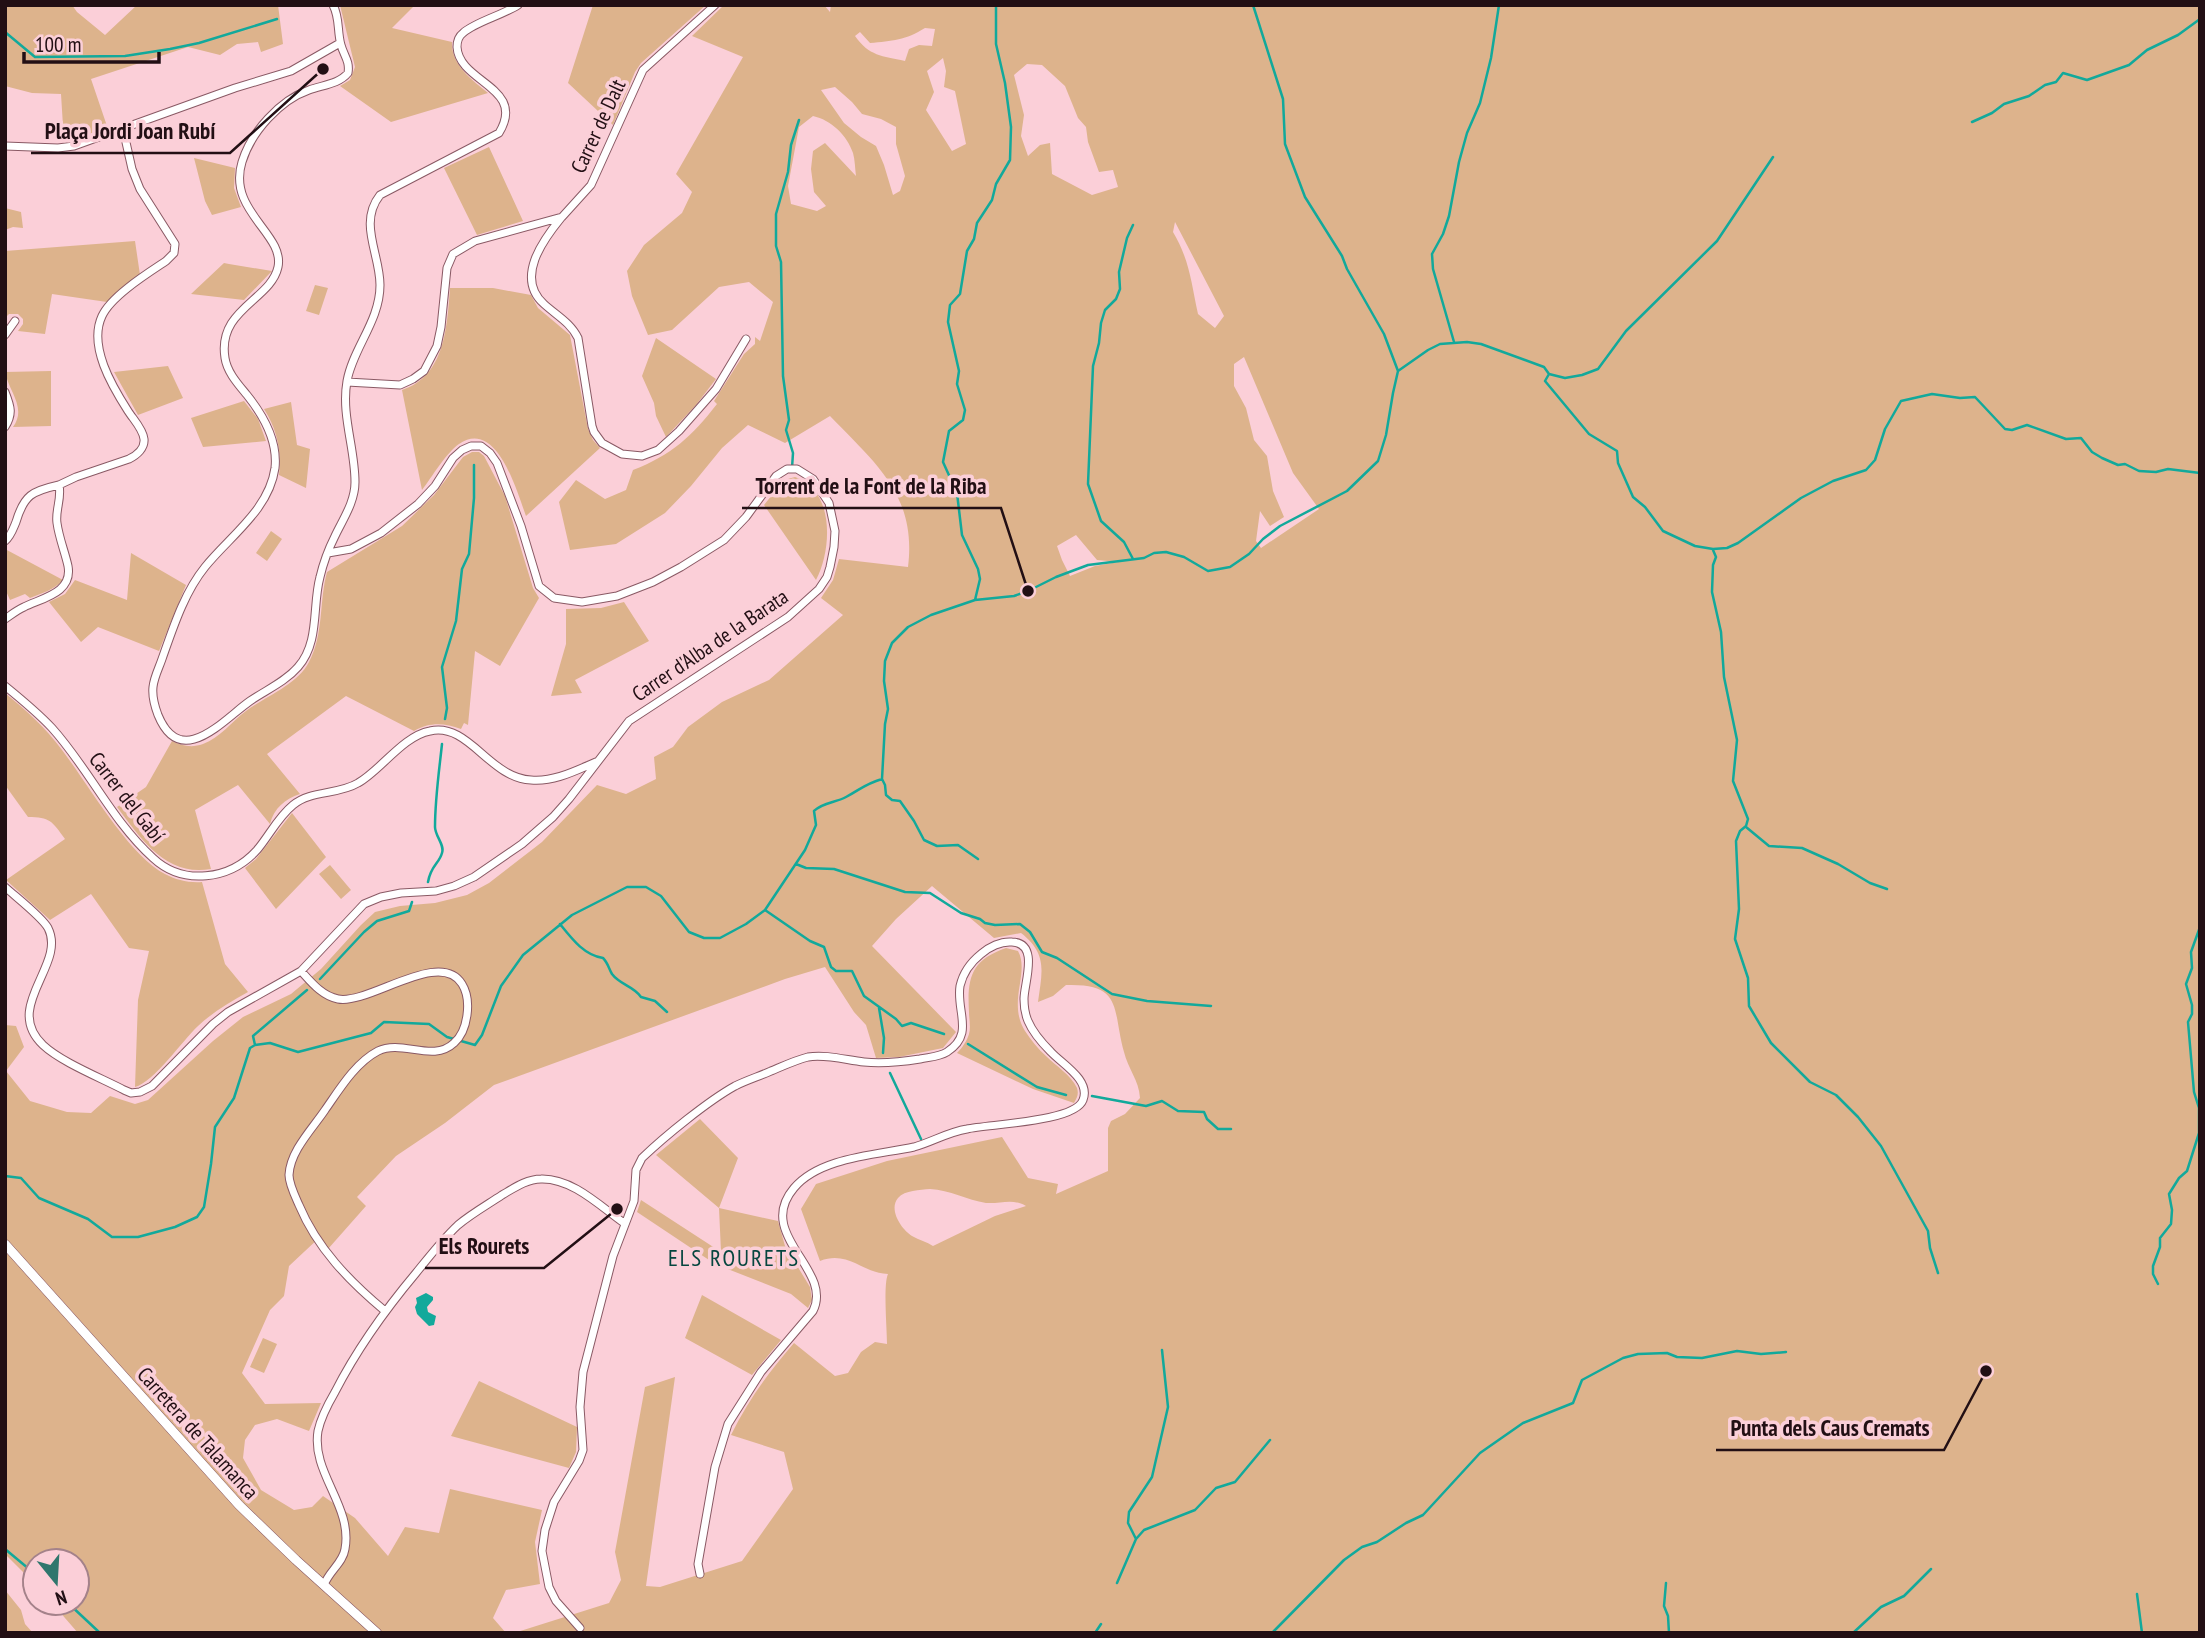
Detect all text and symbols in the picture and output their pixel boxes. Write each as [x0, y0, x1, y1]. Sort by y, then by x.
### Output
scale bar [24, 21, 159, 65]
text: 100 m [35, 31, 81, 58]
street label: Carrer de Dalt [565, 75, 632, 177]
callout: Plaça Jordi Joan Rubí [31, 109, 230, 153]
text: Plaça Jordi Joan Rubí [45, 116, 216, 145]
callout: Torrent de la Font de la Riba [742, 464, 1001, 508]
text: Torrent de la Font de la Riba [755, 471, 987, 500]
street label: Carrer d'Alba de la Barata [627, 583, 793, 707]
street label: Carrer del Gabí [83, 746, 171, 848]
callout: Els Rourets [425, 1224, 544, 1268]
text: Els Rourets [439, 1231, 529, 1260]
district label: ELS ROURETS [668, 1243, 800, 1272]
street label: Carretera de Talamanca [131, 1361, 265, 1505]
callout: Punta dels Caus Cremats [1716, 1406, 1944, 1450]
text: Punta dels Caus Cremats [1730, 1413, 1930, 1442]
north arrow [21, 1547, 91, 1617]
text: N [53, 1585, 70, 1611]

